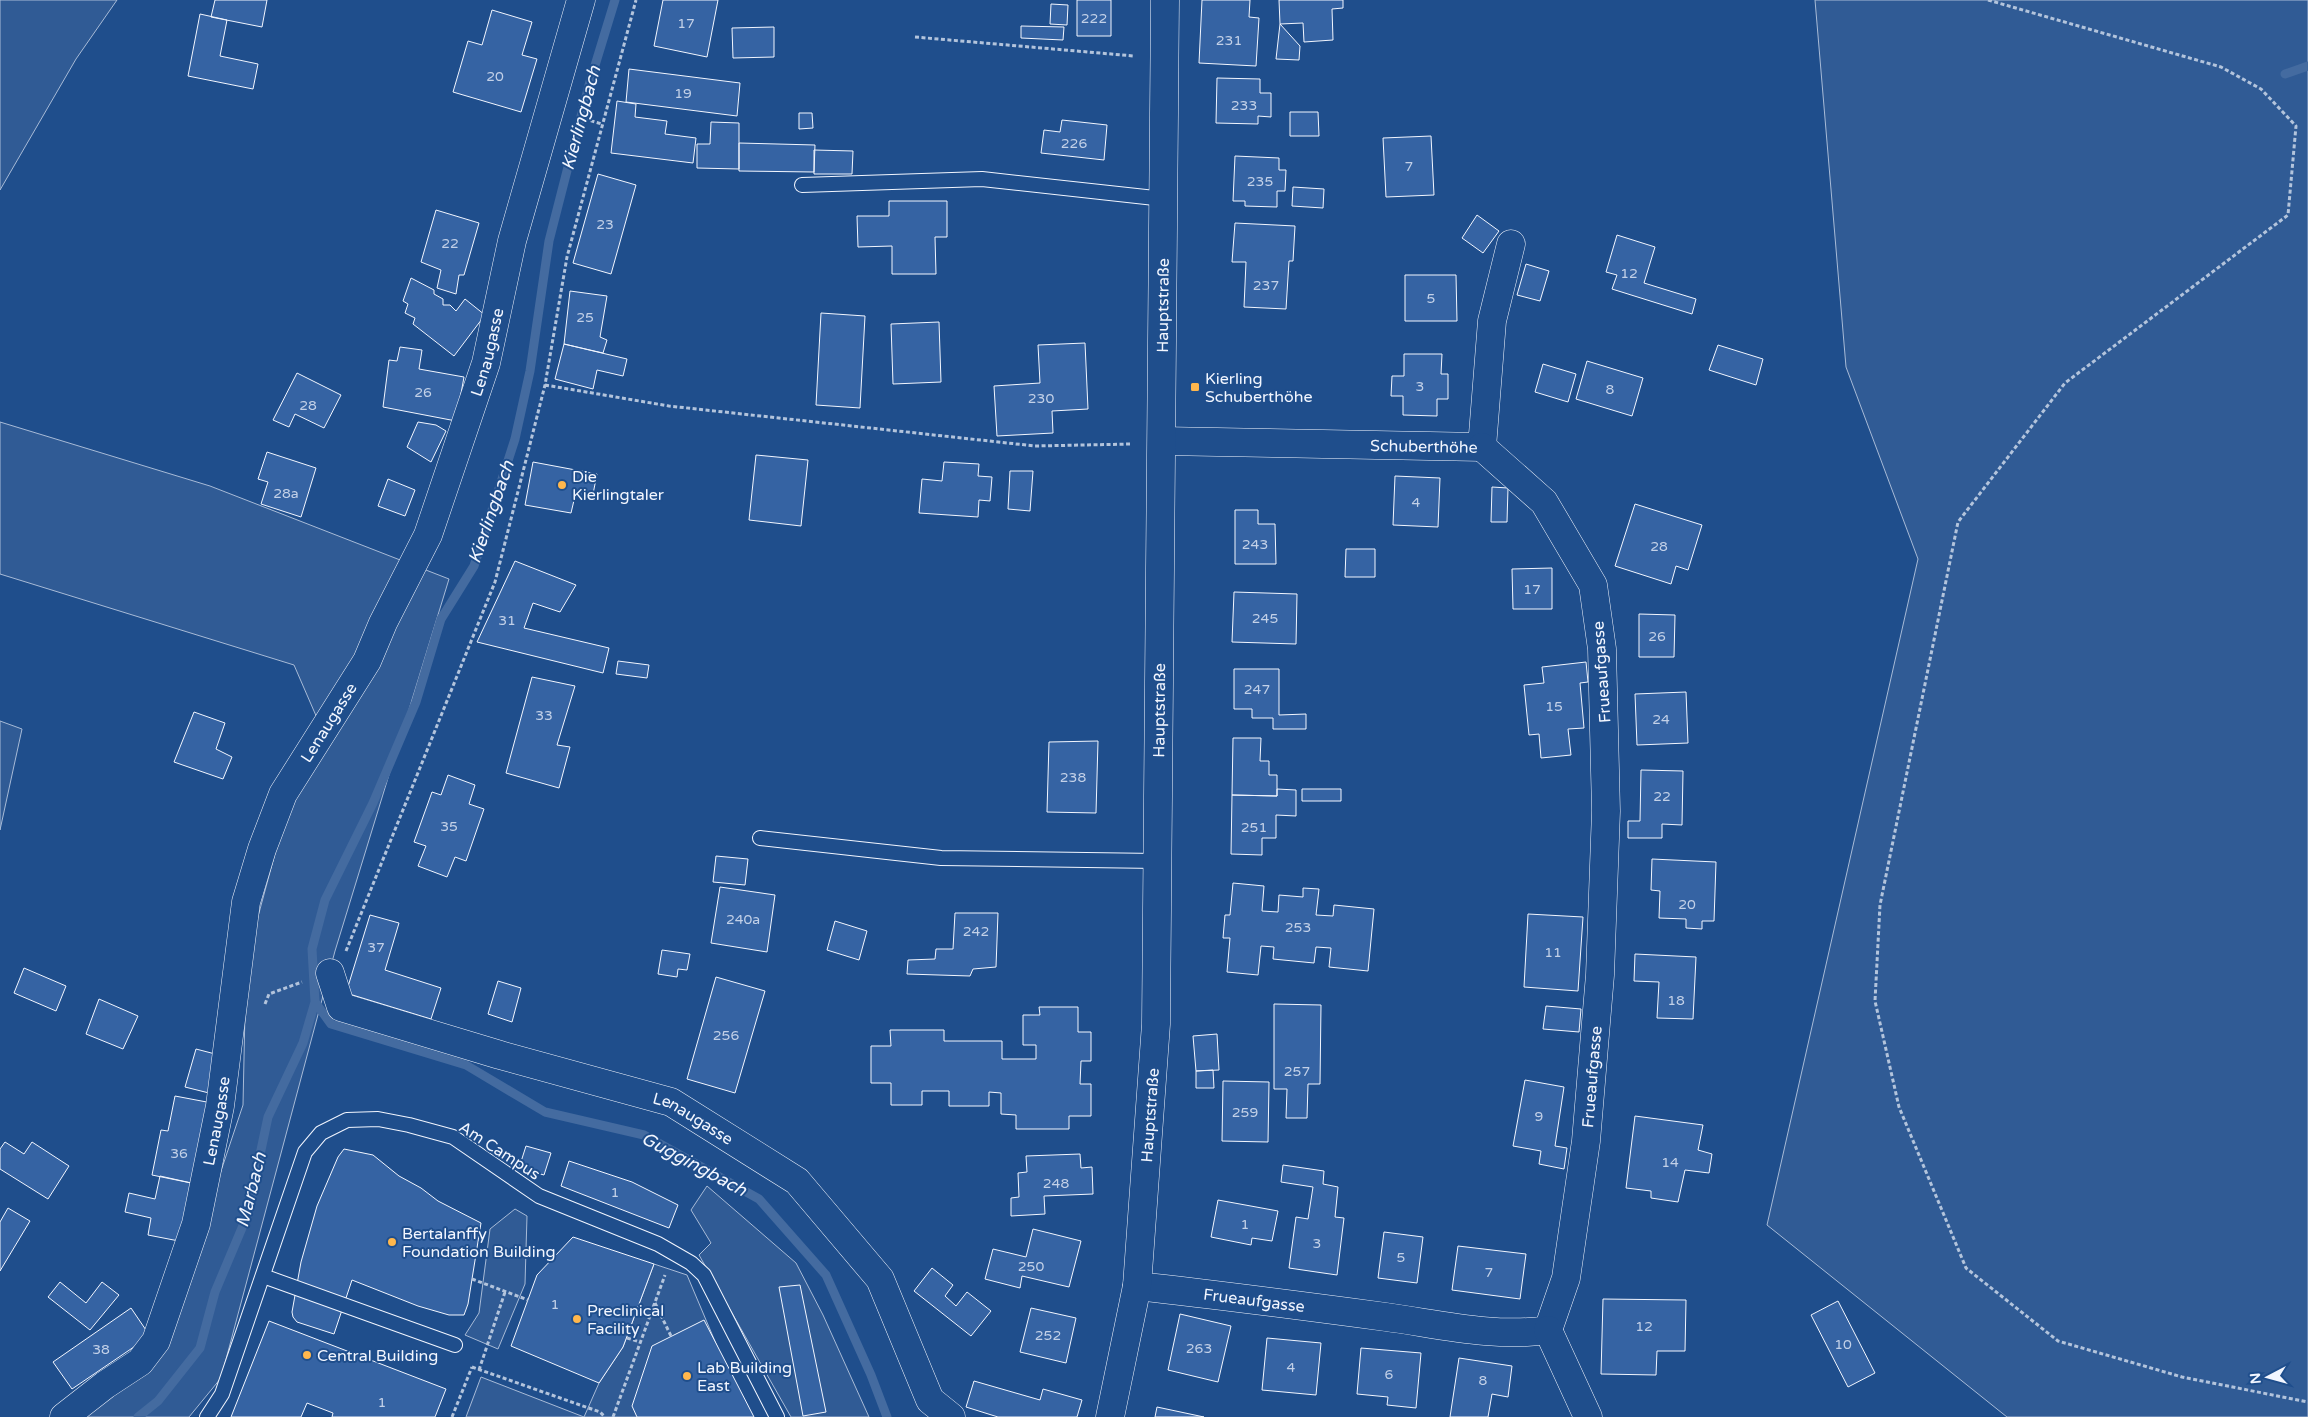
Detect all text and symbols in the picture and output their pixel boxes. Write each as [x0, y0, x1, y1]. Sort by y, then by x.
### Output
house number: 222 [1081, 10, 1107, 27]
house number: 17 [677, 15, 695, 32]
house number: 231 [1216, 32, 1242, 49]
water label: Kierlingbach [557, 63, 606, 172]
house number: 20 [486, 68, 504, 85]
house number: 19 [674, 85, 692, 102]
house number: 233 [1231, 97, 1257, 114]
house number: 226 [1061, 135, 1087, 152]
house number: 7 [1405, 158, 1413, 175]
house number: 235 [1247, 173, 1273, 190]
house number: 23 [596, 216, 614, 233]
house number: 22 [441, 235, 459, 252]
street label: Hauptstraße [1153, 258, 1174, 353]
house number: 12 [1620, 265, 1638, 282]
house number: 237 [1253, 277, 1279, 294]
house number: 5 [1427, 290, 1435, 307]
street label: Lenaugasse [467, 306, 508, 399]
house number: 25 [576, 309, 594, 326]
place label: Kierling Schuberthöhe [1205, 369, 1312, 407]
house number: 3 [1416, 378, 1424, 395]
marker: Kierling Schuberthöhe [1189, 381, 1201, 393]
house number: 8 [1606, 381, 1615, 398]
house number: 26 [414, 384, 432, 401]
house number: 230 [1028, 390, 1054, 407]
house number: 28 [299, 397, 317, 414]
street label: Schuberthöhe [1370, 436, 1478, 458]
water label: Kierlingbach [463, 457, 519, 566]
place label: Die Kierlingtaler [572, 467, 665, 505]
marker: Die Kierlingtaler [556, 479, 568, 491]
house number: 28a [273, 485, 299, 502]
house number: 4 [1412, 494, 1421, 511]
house number: 243 [1242, 536, 1268, 553]
house number: 28 [1650, 538, 1668, 555]
house number: 17 [1523, 581, 1541, 598]
house number: 245 [1252, 610, 1278, 627]
house number: 31 [498, 612, 516, 629]
street label: Frueaufgasse [1588, 620, 1616, 724]
house number: 26 [1648, 628, 1666, 645]
street label: Hauptstraße [1149, 663, 1170, 758]
street label: Lenaugasse [297, 679, 362, 766]
house number: 247 [1244, 681, 1270, 698]
house number: 15 [1545, 698, 1563, 715]
house number: 33 [535, 707, 553, 724]
house number: 24 [1652, 711, 1670, 728]
house number: 238 [1060, 769, 1086, 786]
house number: 22 [1653, 788, 1671, 805]
house number: 35 [440, 818, 458, 835]
house number: 251 [1241, 819, 1267, 836]
house number: 20 [1678, 896, 1696, 913]
house number: 240a [726, 911, 760, 928]
house number: 253 [1285, 919, 1311, 936]
house number: 242 [963, 923, 989, 940]
house number: 37 [367, 939, 385, 956]
house number: 11 [1544, 944, 1562, 961]
house number: 18 [1667, 992, 1685, 1009]
street label: Frueaufgasse [1578, 1025, 1607, 1129]
house number: 256 [713, 1027, 739, 1044]
house number: 257 [1284, 1063, 1310, 1080]
street label: Hauptstraße [1137, 1067, 1164, 1163]
street label: Lenaugasse [199, 1075, 235, 1167]
street label: Lenaugasse [650, 1088, 737, 1150]
house number: 259 [1232, 1104, 1258, 1121]
house number: 9 [1535, 1108, 1543, 1125]
street label: Am Campus [455, 1117, 544, 1185]
water label: Guggingbach [638, 1127, 751, 1201]
house number: 36 [170, 1145, 188, 1162]
water label: Marbach [231, 1149, 271, 1230]
house number: 14 [1661, 1154, 1679, 1171]
house number: 248 [1043, 1175, 1069, 1192]
house number: 1 [611, 1184, 619, 1201]
house number: 1 [1241, 1216, 1249, 1233]
place label: Bertalanffy Foundation Building [402, 1224, 556, 1262]
house number: 3 [1313, 1235, 1321, 1252]
marker: Bertalanffy Foundation Building [386, 1236, 398, 1248]
house number: 5 [1397, 1249, 1405, 1266]
house number: 250 [1018, 1258, 1044, 1275]
house number: 7 [1485, 1264, 1493, 1281]
street label: Frueaufgasse [1202, 1285, 1306, 1317]
house number: 1 [551, 1296, 559, 1313]
place label: Preclinical Facility [587, 1301, 664, 1339]
marker: Preclinical Facility [571, 1313, 583, 1325]
house number: 12 [1635, 1318, 1653, 1335]
house number: 252 [1035, 1327, 1061, 1344]
house number: 10 [1834, 1336, 1852, 1353]
house number: 263 [1186, 1340, 1212, 1357]
house number: 38 [92, 1341, 110, 1358]
place label: Central Building [317, 1346, 438, 1366]
marker: Central Building [301, 1349, 313, 1361]
north arrow [2243, 1352, 2293, 1402]
place label: Lab Building East [697, 1358, 792, 1396]
house number: 4 [1287, 1359, 1296, 1376]
house number: 6 [1385, 1366, 1394, 1383]
marker: Lab Building East [681, 1370, 693, 1382]
house number: 8 [1479, 1372, 1488, 1389]
text: N [2247, 1372, 2265, 1385]
house number: 1 [378, 1394, 386, 1411]

